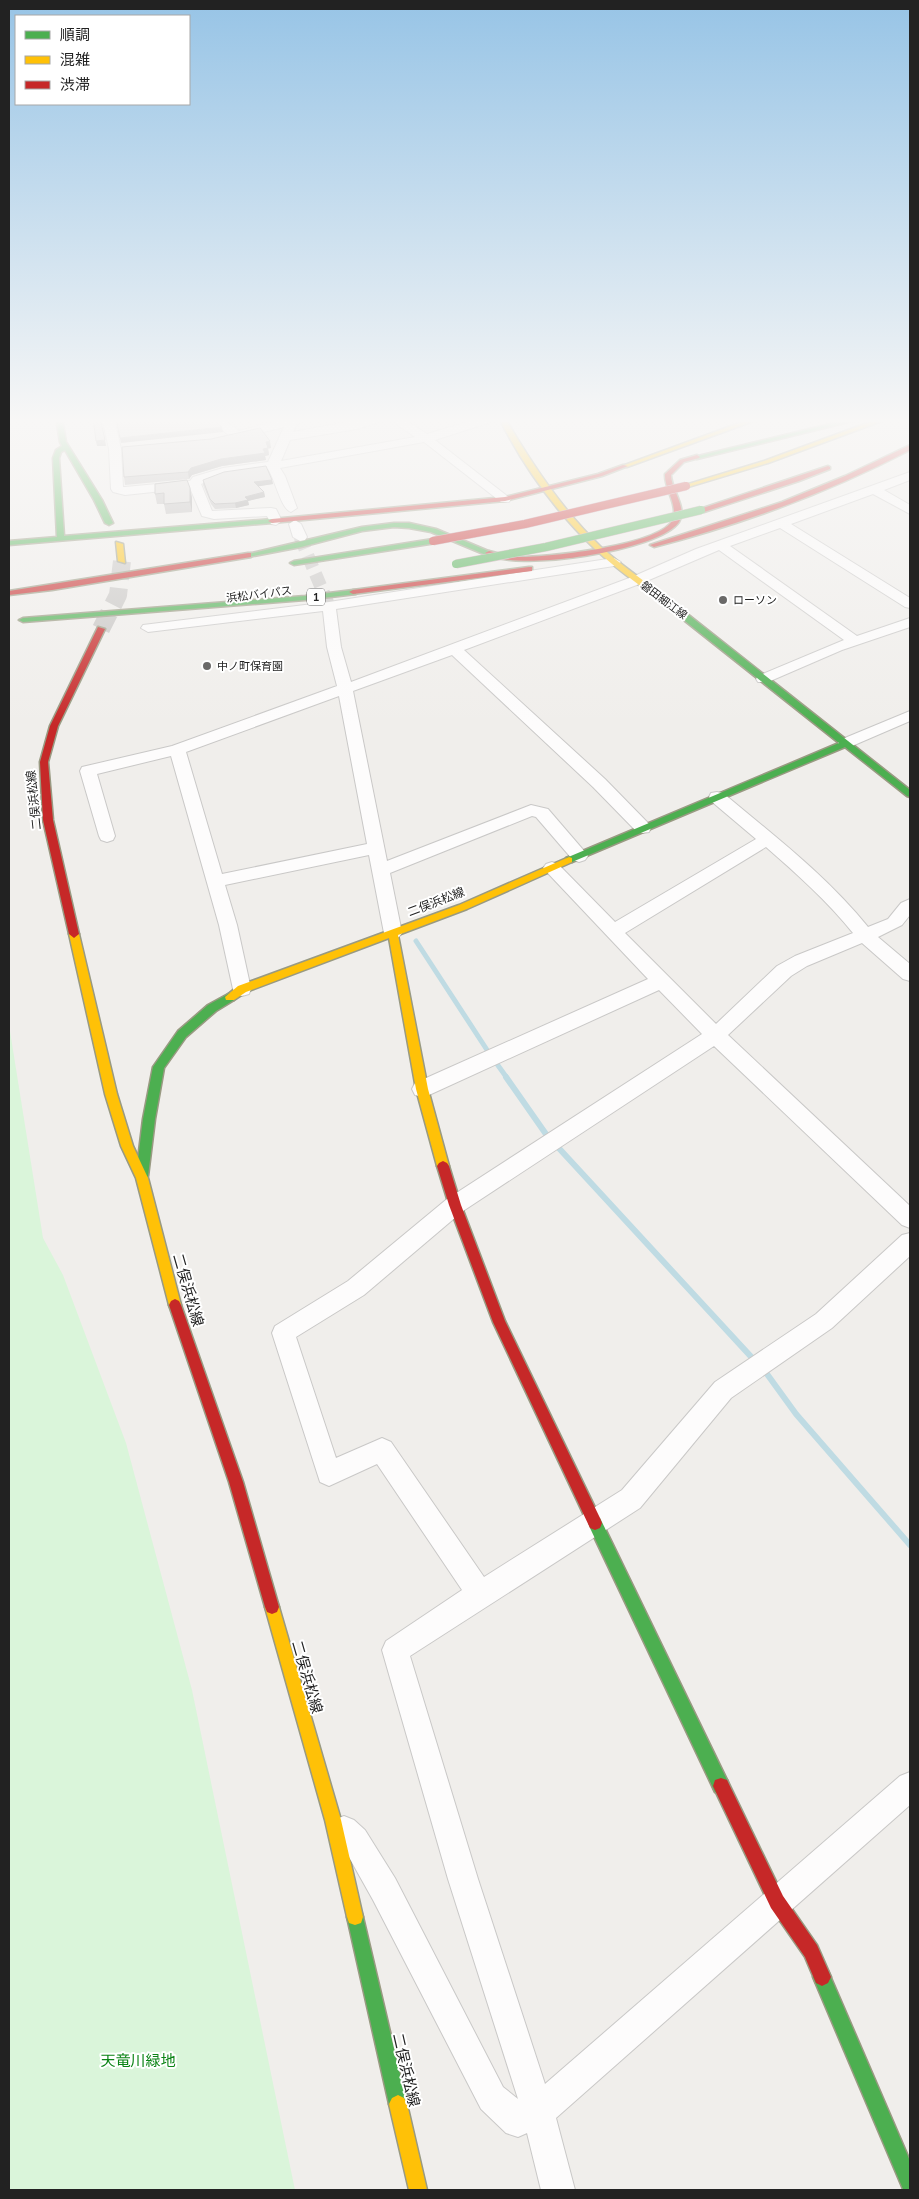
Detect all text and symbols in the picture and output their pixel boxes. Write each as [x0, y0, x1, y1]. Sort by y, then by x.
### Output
legend [15, 15, 190, 105]
text: 順調 [60, 25, 90, 45]
text: 混雑 [60, 50, 90, 70]
text: 渋滞 [60, 75, 90, 95]
street label: 磐田細江線 [637, 578, 690, 623]
street label: 浜松バイパス [226, 583, 293, 606]
road number: 1 [307, 588, 325, 606]
place label: ローソン [733, 593, 777, 608]
marker: ローソン [717, 594, 729, 606]
place label: 中ノ町保育園 [217, 659, 283, 674]
marker: 中ノ町保育園 [201, 660, 213, 672]
street label: 二俣浜松線 [23, 769, 45, 831]
street label: 二俣浜松線 [405, 884, 467, 920]
street label: 二俣浜松線 [168, 1251, 208, 1329]
street label: 二俣浜松線 [287, 1638, 327, 1716]
street label: 二俣浜松線 [388, 2031, 424, 2109]
park label: 天竜川緑地 [100, 2051, 176, 2071]

